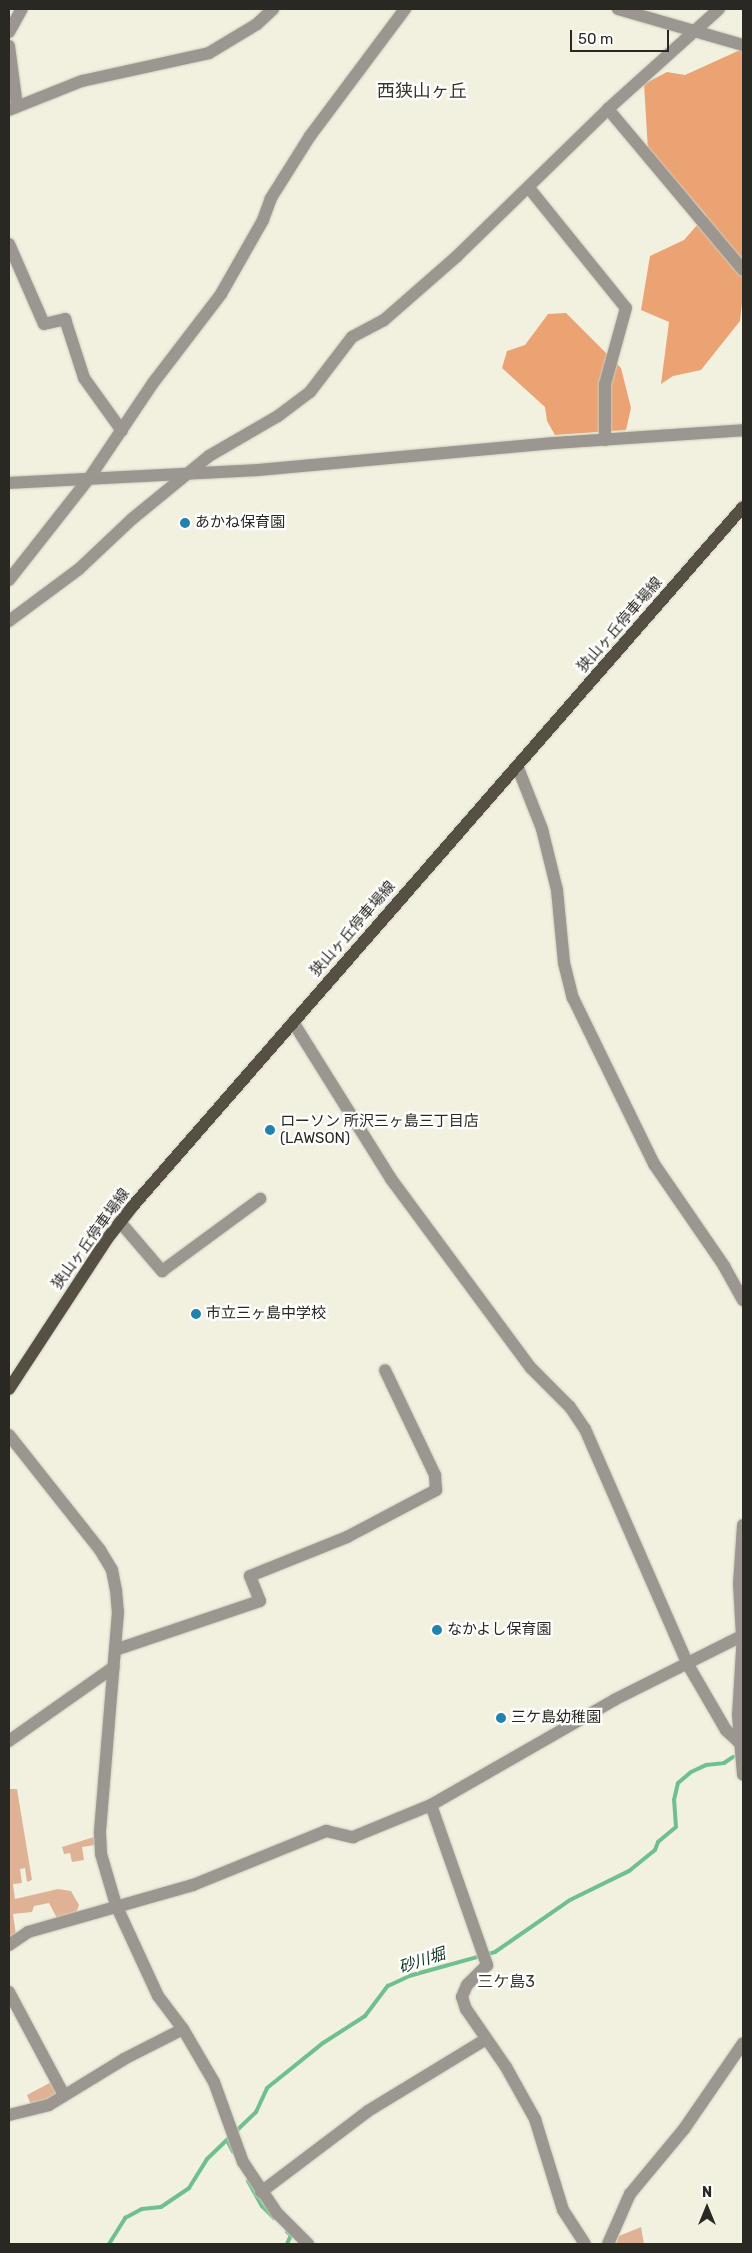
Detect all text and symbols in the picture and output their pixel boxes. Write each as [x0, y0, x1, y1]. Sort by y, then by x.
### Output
scale bar [572, 20, 671, 52]
text: 50 m [578, 30, 613, 48]
district label: 西狭山ヶ丘 [377, 80, 467, 102]
place label: あかね保育園 [195, 514, 285, 532]
marker: あかね保育園 [179, 517, 191, 529]
street label: 狭山ヶ丘停車場線 [574, 574, 666, 676]
street label: 狭山ヶ丘停車場線 [307, 878, 399, 980]
place label: ローソン 所沢三ヶ島三丁目店 (LAWSON) [280, 1112, 479, 1147]
marker: ローソン 所沢三ヶ島三丁目店 (LAWSON) [264, 1124, 276, 1136]
street label: 狭山ヶ丘停車場線 [48, 1185, 134, 1293]
place label: 市立三ヶ島中学校 [206, 1305, 326, 1323]
marker: 市立三ヶ島中学校 [190, 1308, 202, 1320]
place label: なかよし保育園 [447, 1621, 552, 1639]
marker: なかよし保育園 [431, 1624, 443, 1636]
place label: 三ケ島幼稚園 [511, 1709, 601, 1727]
marker: 三ケ島幼稚園 [495, 1712, 507, 1724]
water label: 砂川堀 [396, 1944, 448, 1978]
district label: 三ケ島3 [477, 1972, 535, 1992]
north arrow [682, 2183, 732, 2233]
text: N [702, 2184, 712, 2201]

